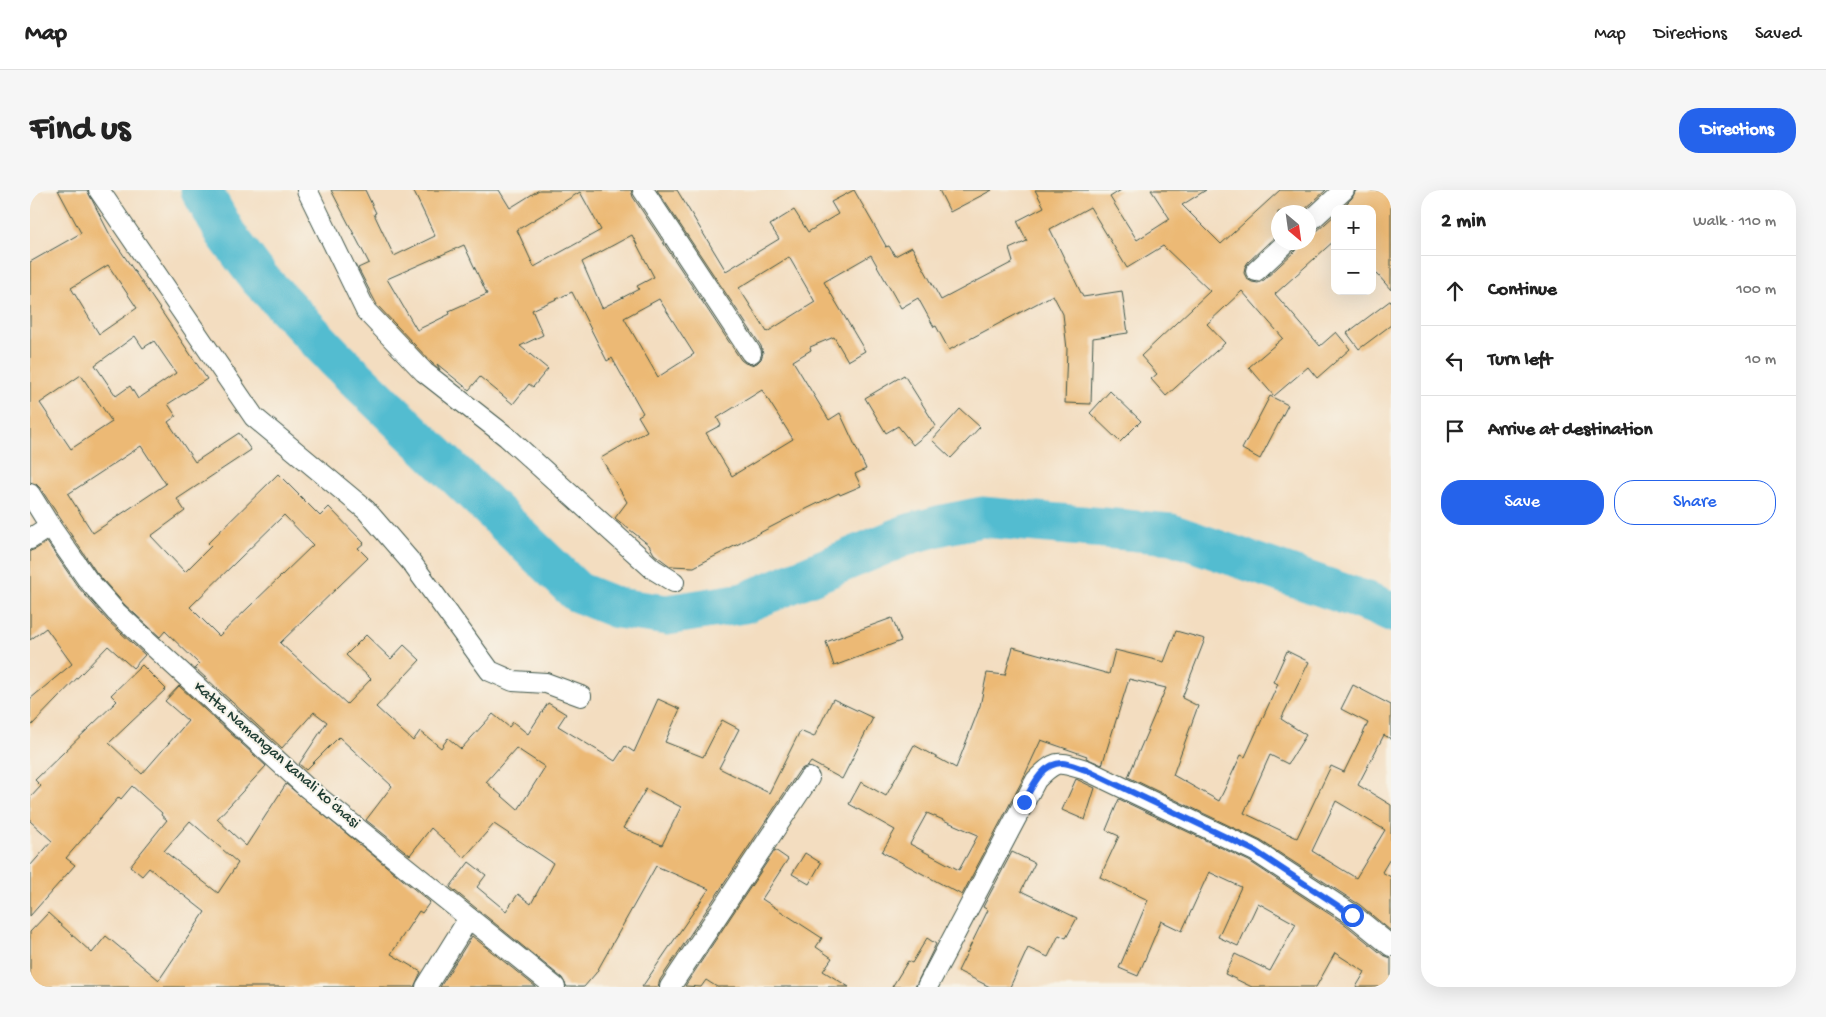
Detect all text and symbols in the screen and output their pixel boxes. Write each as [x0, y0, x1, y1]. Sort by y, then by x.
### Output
text: Map [25, 20, 67, 49]
text: Map [1594, 24, 1626, 45]
text: Directions [1654, 24, 1727, 45]
text: Saved [1755, 24, 1801, 45]
button: Directions [1679, 108, 1796, 153]
text: Find us [30, 110, 130, 151]
north arrow [1271, 205, 1316, 250]
map controls [1331, 205, 1376, 295]
button: + [1331, 205, 1376, 250]
text: 2 min [1441, 210, 1486, 235]
text: Walk · 110 m [1693, 213, 1776, 232]
button: − [1331, 250, 1376, 295]
icon: ahead [1441, 277, 1469, 305]
text: Continue [1488, 279, 1557, 302]
text: 100 m [1736, 281, 1776, 300]
icon: left [1441, 347, 1469, 375]
text: Turn left [1488, 349, 1552, 372]
text: 10 m [1745, 351, 1776, 370]
icon: arrive [1441, 417, 1469, 445]
text: Arrive at destination [1488, 419, 1652, 442]
button: Save [1441, 480, 1604, 525]
button: Share [1614, 480, 1776, 525]
street label: Katta Namangan kanali koʻchasi [189, 678, 363, 834]
route end [1013, 791, 1036, 814]
route start [1341, 904, 1364, 927]

